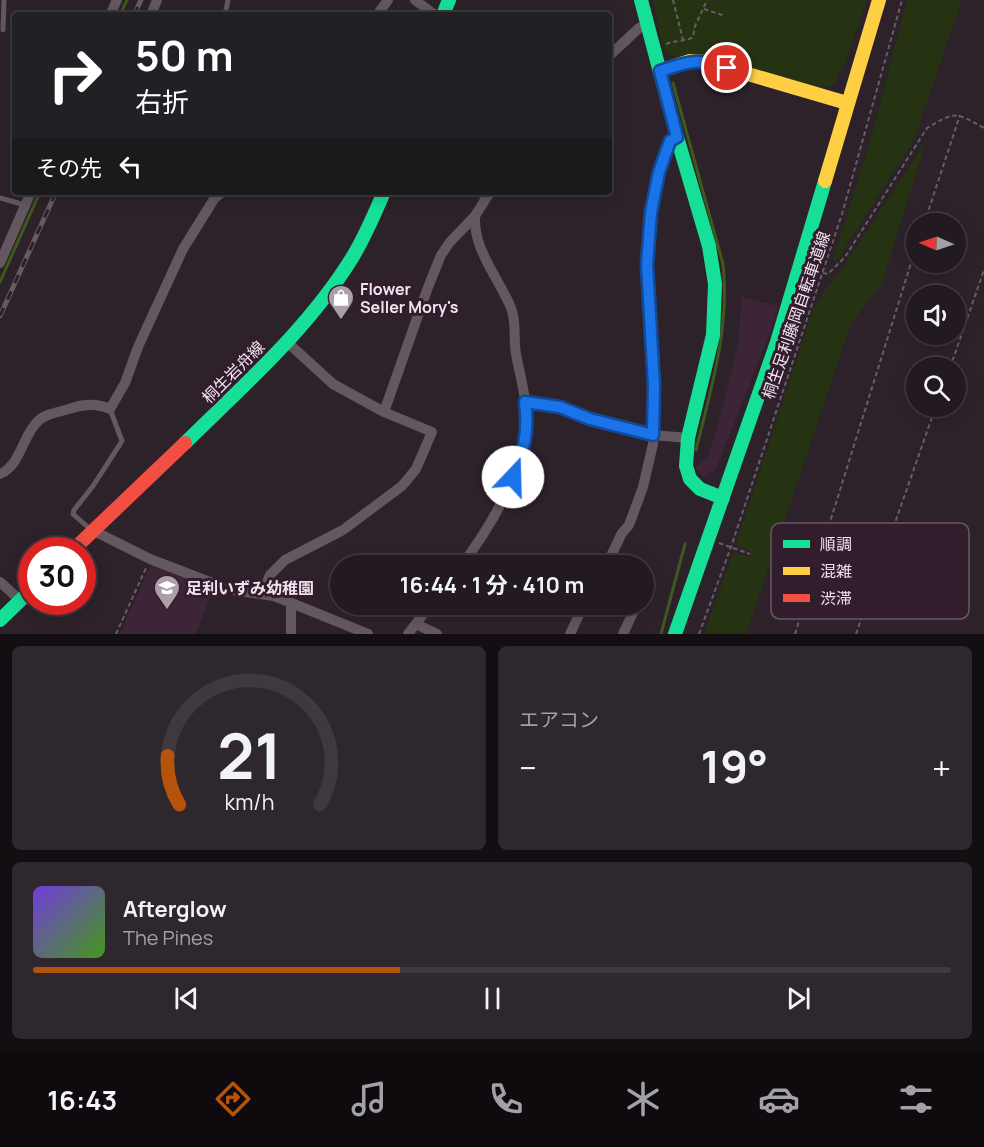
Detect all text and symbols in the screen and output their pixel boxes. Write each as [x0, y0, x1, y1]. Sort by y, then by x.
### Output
text: 50 m [135, 26, 233, 84]
icon: right [36, 36, 114, 114]
pin [701, 42, 752, 93]
icon: arrive [710, 51, 743, 84]
text: 右折 [135, 83, 189, 120]
icon: left [114, 150, 147, 183]
text: その先 [36, 153, 102, 183]
north arrow [906, 213, 966, 273]
map controls [906, 213, 966, 417]
street label: 桐生足利藤岡自転車道線 [757, 228, 835, 402]
place label: Flower Seller Mory's [360, 278, 459, 318]
shop icon: Flower Seller Mory's [326, 283, 356, 321]
button: sound [906, 285, 966, 345]
street label: 桐生岩舟線 [197, 336, 269, 408]
button: search [906, 357, 966, 417]
position arrow [481, 445, 545, 509]
legend [771, 523, 969, 619]
text: 順調 [820, 533, 852, 555]
speed limit sign: 30 [18, 537, 96, 615]
text: 混雑 [820, 560, 852, 582]
text: 16:44 · 1 分 · 410 m [400, 570, 584, 600]
school or university icon: 足利いずみ幼稚園 [152, 573, 182, 611]
place label: 足利いずみ幼稚園 [186, 577, 314, 599]
text: 渋滞 [820, 587, 852, 609]
text: エアコン [519, 706, 599, 733]
text: 21 [217, 712, 281, 798]
text: 19° [700, 735, 768, 797]
text: − [519, 745, 537, 790]
text: + [932, 745, 951, 790]
text: km/h [224, 787, 274, 816]
text: Afterglow [123, 894, 227, 924]
text: The Pines [123, 924, 213, 951]
icon: previous [170, 982, 203, 1015]
icon: pause [476, 982, 509, 1015]
icon: next [782, 982, 815, 1015]
icon: directions [212, 1078, 254, 1120]
icon: music [348, 1078, 390, 1120]
icon: phone [485, 1078, 527, 1120]
icon: climate [622, 1078, 664, 1120]
icon: car [758, 1078, 800, 1120]
icon: filters [895, 1078, 937, 1120]
text: 16:43 [47, 1081, 117, 1118]

